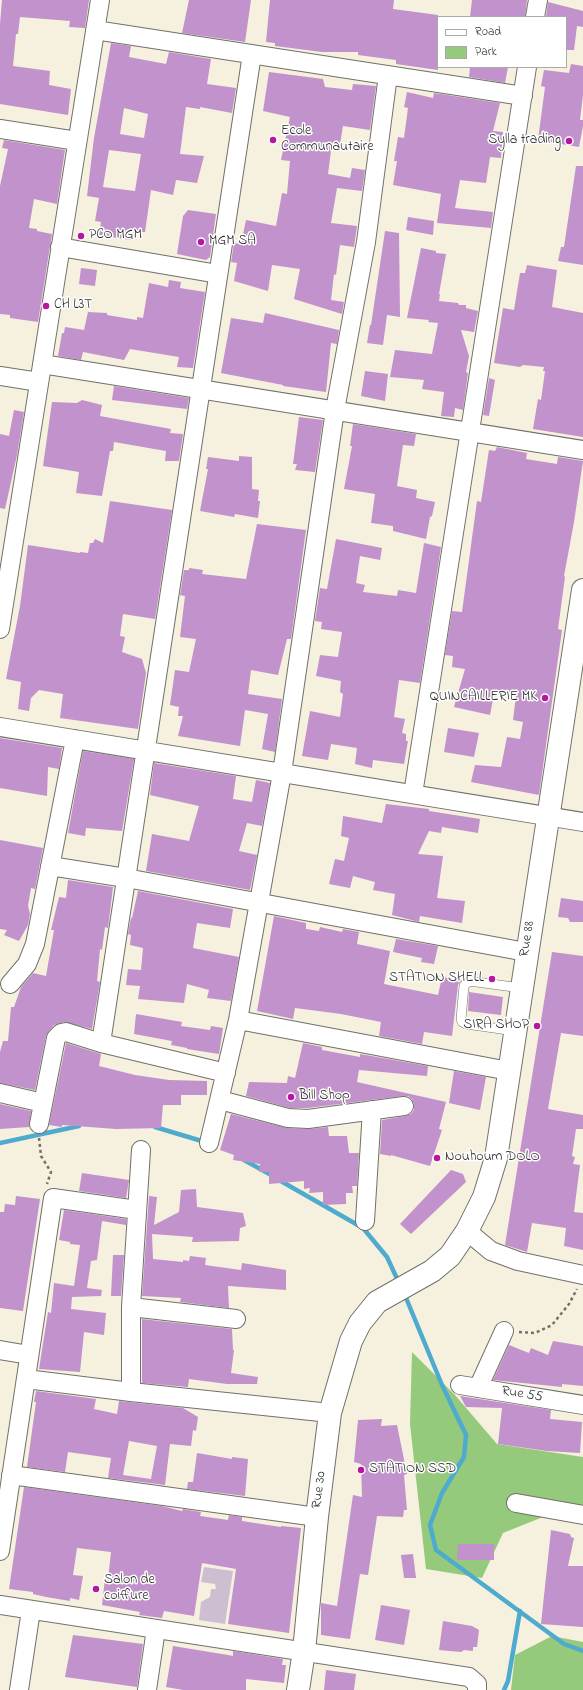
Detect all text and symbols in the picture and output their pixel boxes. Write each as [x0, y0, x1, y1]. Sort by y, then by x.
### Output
legend [437, 16, 567, 68]
text: Road [475, 23, 501, 41]
text: Park [475, 43, 497, 61]
place label: Ecole Communautaire [281, 124, 373, 156]
place label: Sylla trading [488, 133, 561, 149]
marker: Ecole Communautaire [268, 135, 278, 145]
marker: Sylla trading [564, 136, 574, 146]
place label: PCO MGM [89, 228, 142, 244]
marker: PCO MGM [76, 231, 86, 241]
place label: MGM SA [209, 234, 256, 250]
marker: MGM SA [196, 237, 206, 247]
place label: CH L3T [54, 298, 92, 314]
marker: CH L3T [41, 301, 51, 311]
place label: QUINCAILLERIE MK [430, 690, 537, 706]
marker: QUINCAILLERIE MK [540, 693, 550, 703]
street label: Rue 88 [517, 920, 539, 958]
place label: STATION SHELL [389, 971, 484, 987]
marker: STATION SHELL [487, 974, 497, 984]
place label: SIRA SHOP [463, 1018, 529, 1034]
marker: SIRA SHOP [532, 1021, 542, 1031]
place label: Bill Shop [299, 1089, 350, 1105]
marker: Bill Shop [286, 1092, 296, 1102]
place label: Nouhoum DOLO [445, 1150, 540, 1166]
marker: Nouhoum DOLO [432, 1153, 442, 1163]
street label: Rue 55 [500, 1383, 544, 1407]
place label: STATION SSD [369, 1462, 456, 1478]
marker: STATION SSD [356, 1465, 366, 1475]
street label: Rue 30 [309, 1470, 331, 1510]
place label: Salon de coiffure [104, 1573, 155, 1606]
marker: Salon de coiffure [91, 1584, 101, 1594]

